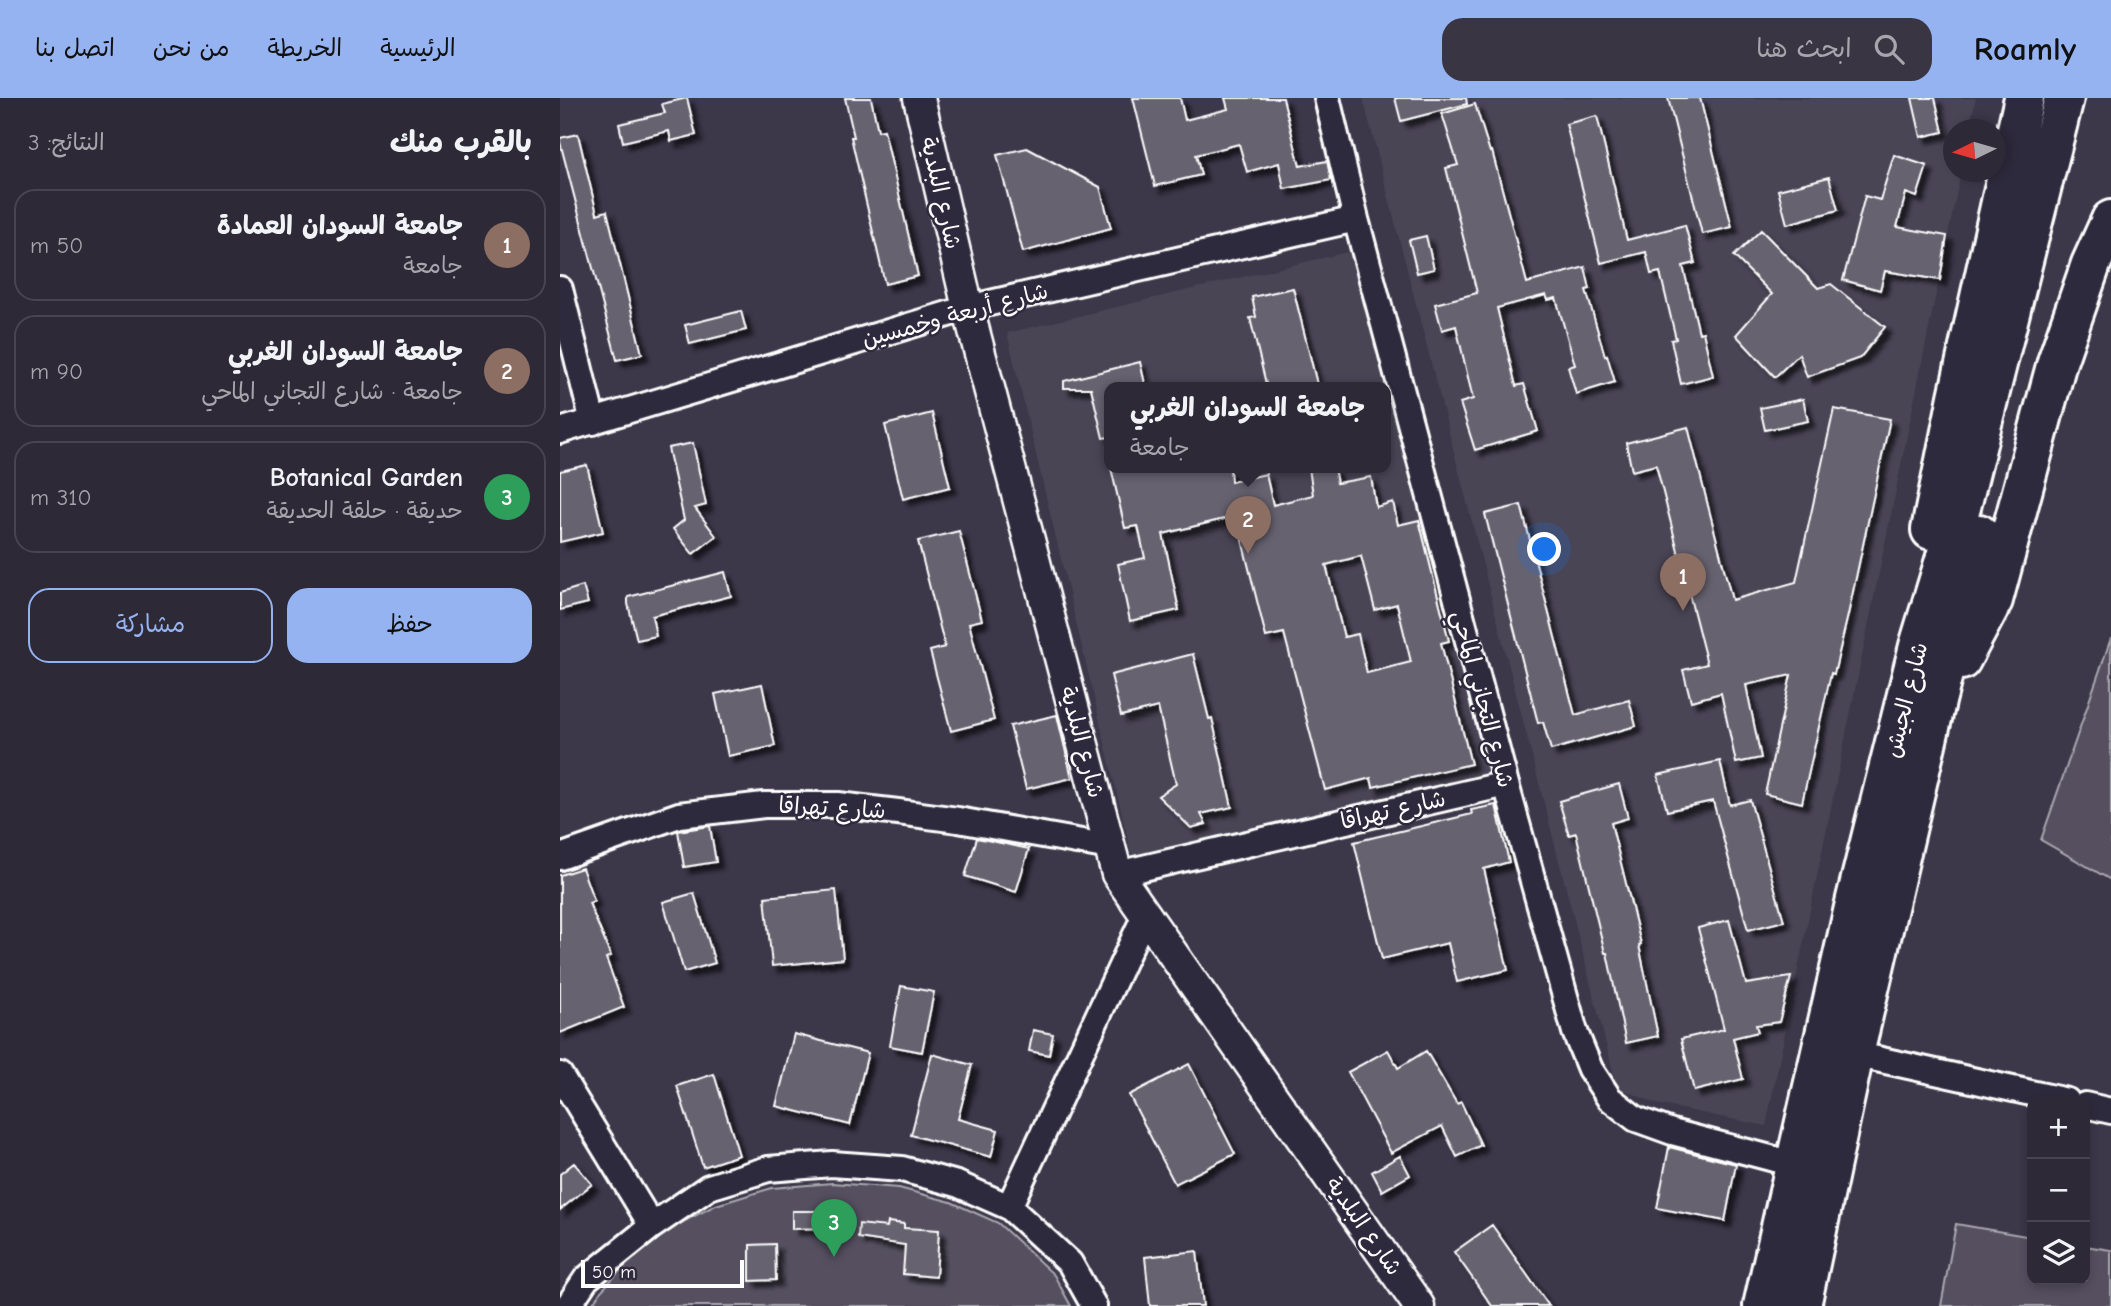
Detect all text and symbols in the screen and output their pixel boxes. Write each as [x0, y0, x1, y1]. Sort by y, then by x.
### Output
search box [1442, 18, 1932, 81]
icon: search [1870, 30, 1908, 68]
text: Roamly [1974, 30, 2076, 68]
text: اتصل بنا [35, 34, 115, 62]
text: من نحن [153, 34, 229, 62]
text: الخريطة [267, 34, 342, 62]
text: الرئيسية [380, 34, 456, 62]
text: ابحث هنا [1756, 34, 1852, 64]
north arrow [1943, 119, 2006, 182]
text: بالقرب منك [390, 125, 532, 160]
text: النتائج: 3 [28, 129, 105, 156]
street label: شارع البلدية [913, 134, 967, 252]
text: جامعة السودان العمادة [217, 211, 463, 241]
text: 50 m [30, 232, 83, 259]
text: 1 [502, 232, 512, 259]
text: جامعة [403, 252, 463, 279]
street label: شارع أربعة وخمسين [859, 276, 1052, 355]
text: جامعة السودان الغربي [228, 337, 463, 367]
text: 90 m [30, 358, 83, 385]
text: 2 [501, 358, 513, 385]
text: جامعة · شارع التجاني الماحي [201, 378, 463, 405]
popup [1104, 382, 1391, 473]
text: جامعة السودان الغربي [1130, 393, 1365, 423]
text: جامعة [1130, 434, 1190, 461]
text: Botanical Garden [270, 463, 463, 493]
text: 310 m [30, 484, 91, 511]
text: 3 [501, 484, 513, 511]
pin: 2 [1225, 496, 1271, 554]
text: حديقة · حلقة الحديقة [266, 497, 463, 524]
your location [1527, 532, 1561, 566]
pin: 1 [1660, 553, 1706, 611]
button: مشاركة [28, 588, 273, 663]
button: حفظ [287, 588, 532, 663]
street label: شارع التجاني الماحي [1440, 607, 1520, 792]
street label: شارع الجيش [1879, 639, 1935, 761]
street label: شارع البلدية [1052, 683, 1110, 801]
street label: شارع تهراقا [1338, 785, 1449, 837]
street label: شارع تهراقا [778, 792, 886, 826]
map controls [2027, 1096, 2090, 1285]
button: + [2027, 1096, 2090, 1159]
button: − [2027, 1159, 2090, 1222]
street label: شارع البلدية [1319, 1171, 1408, 1282]
pin: 3 [811, 1199, 857, 1257]
button: layers [2027, 1222, 2090, 1285]
scale bar [581, 1257, 744, 1289]
text: 50 m [592, 1261, 636, 1283]

